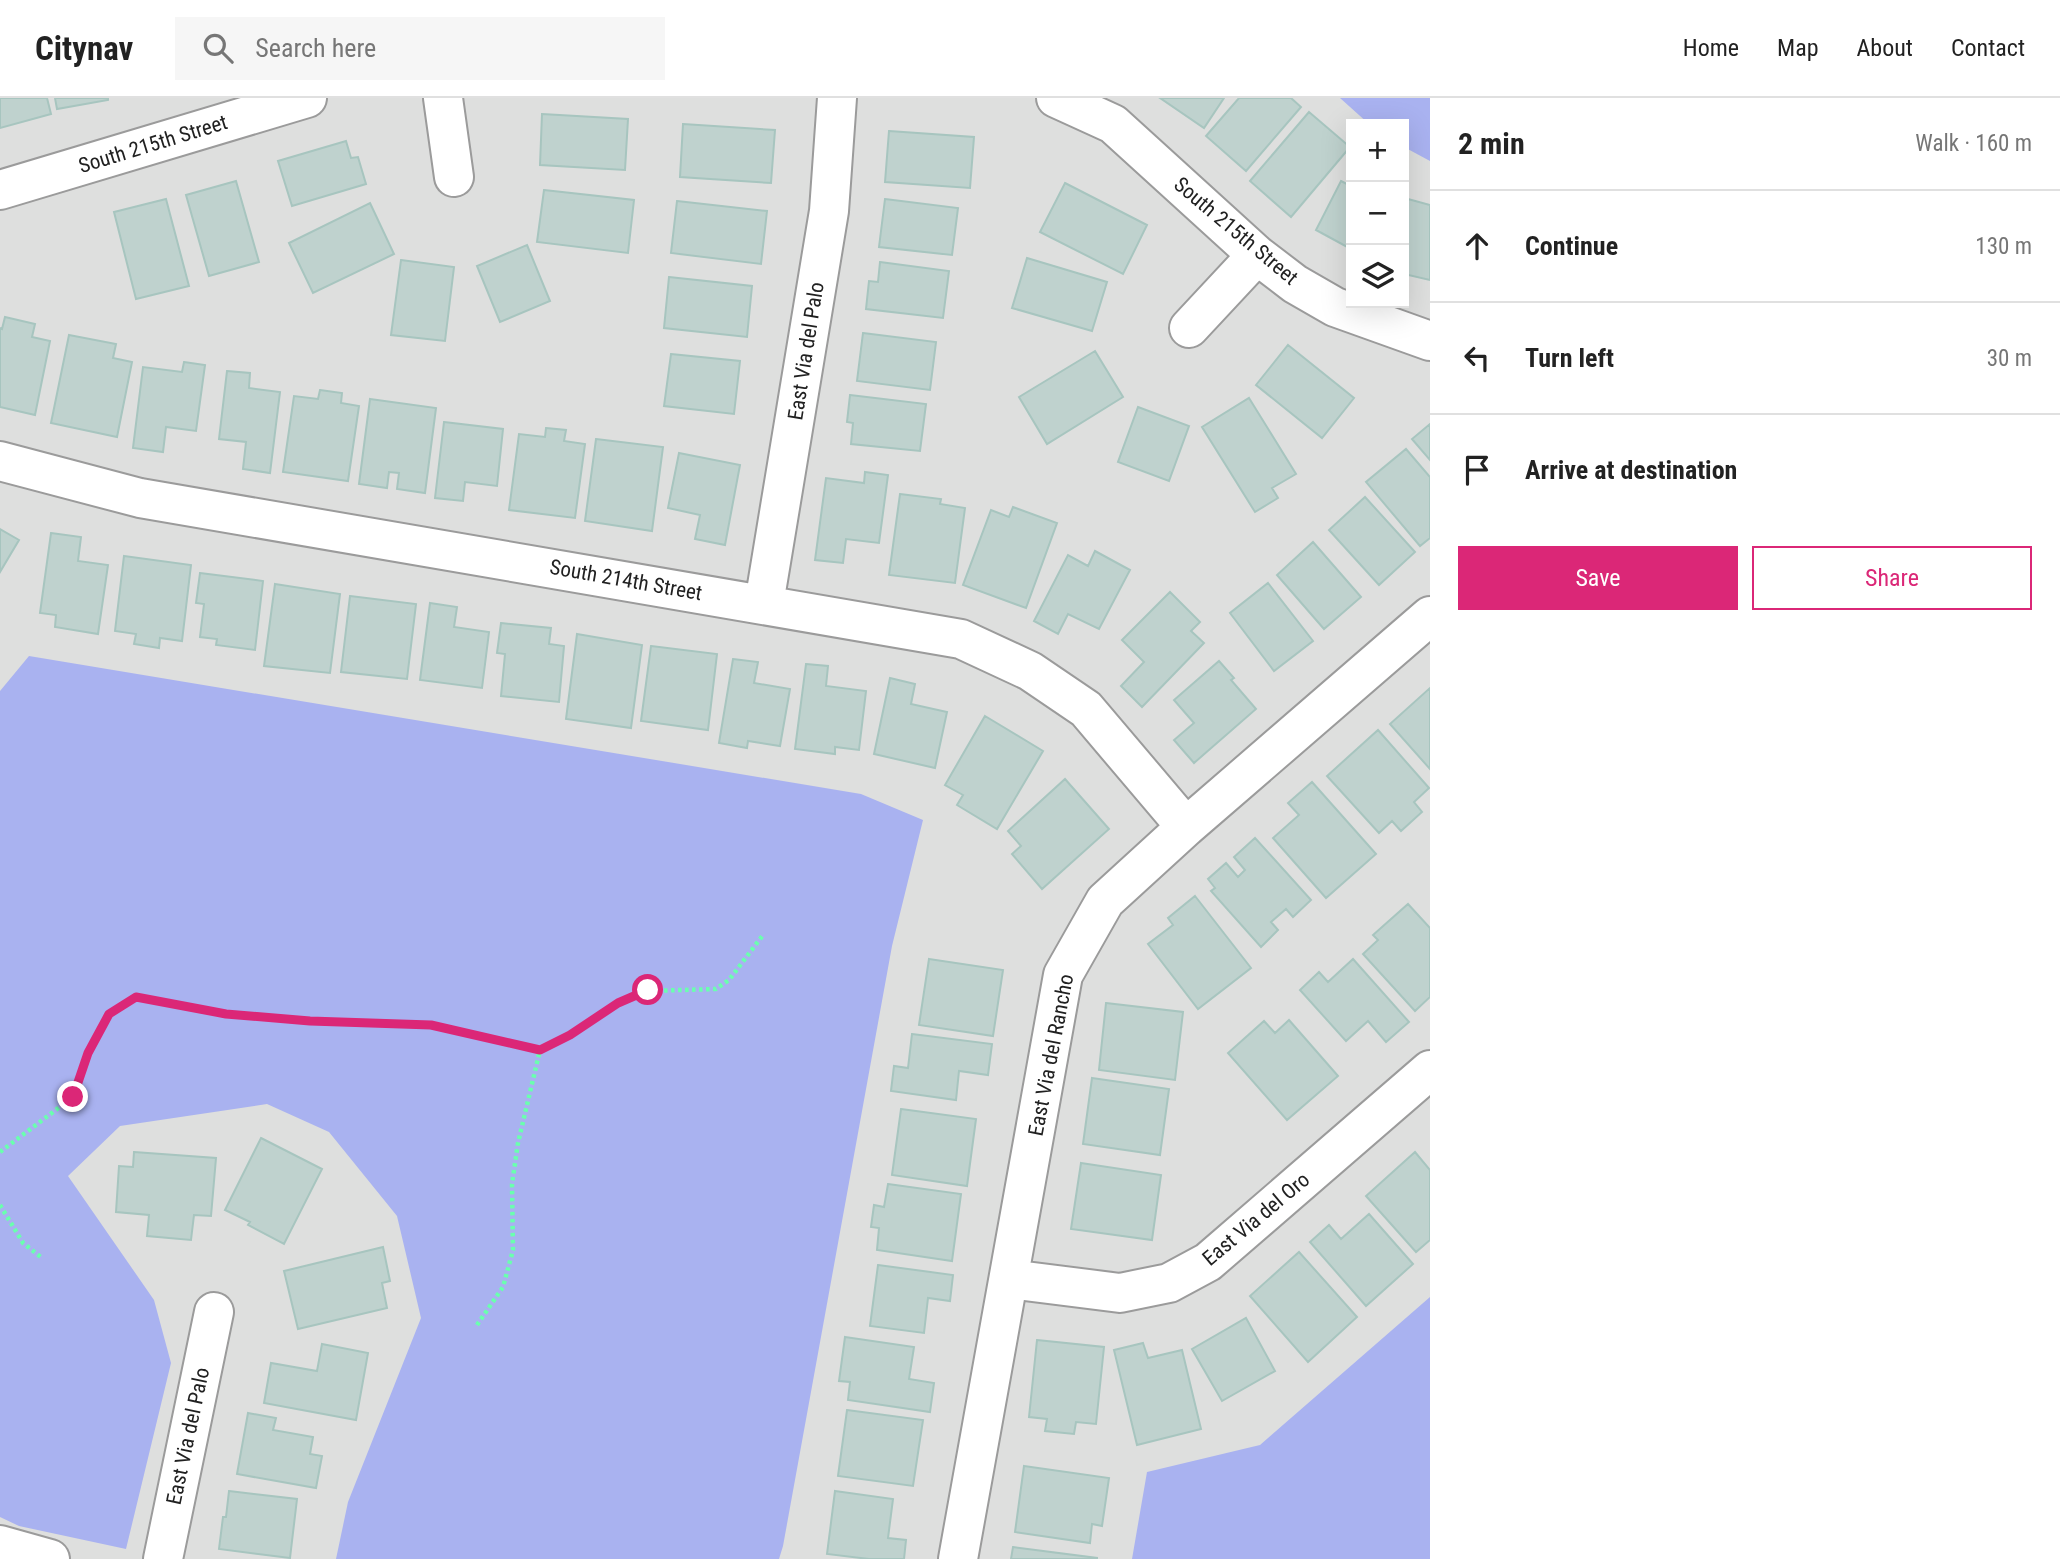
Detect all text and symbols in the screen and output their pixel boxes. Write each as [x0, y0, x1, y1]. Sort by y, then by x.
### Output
search box [175, 17, 665, 80]
text: Citynav [35, 29, 133, 68]
icon: search [199, 29, 237, 67]
text: Search here [255, 33, 376, 63]
text: Home [1683, 34, 1739, 62]
text: Map [1777, 34, 1819, 62]
text: About [1857, 34, 1913, 62]
text: Contact [1951, 34, 2025, 62]
street label: South 215th Street [76, 110, 230, 178]
map controls [1346, 119, 1409, 308]
button: + [1346, 119, 1409, 182]
text: 2 min [1458, 126, 1525, 161]
text: Walk · 160 m [1915, 130, 2032, 157]
street label: South 215th Street [1169, 172, 1303, 290]
button: − [1346, 182, 1409, 245]
icon: ahead [1458, 227, 1496, 265]
text: Continue [1525, 231, 1618, 261]
text: 130 m [1975, 233, 2032, 260]
button: layers [1346, 245, 1409, 308]
street label: East Via del Palo [783, 280, 829, 422]
icon: left [1458, 339, 1496, 377]
text: Turn left [1525, 343, 1614, 373]
text: 30 m [1987, 345, 2032, 372]
icon: arrive [1458, 451, 1496, 489]
text: Arrive at destination [1525, 455, 1737, 485]
button: Save [1458, 546, 1738, 610]
button: Share [1752, 546, 2032, 610]
street label: South 214th Street [548, 555, 704, 605]
street label: East Via del Rancho [1024, 972, 1078, 1138]
route start [632, 974, 663, 1005]
route end [57, 1081, 88, 1112]
street label: East Via del Oro [1198, 1167, 1314, 1271]
street label: East Via del Palo [162, 1365, 214, 1507]

